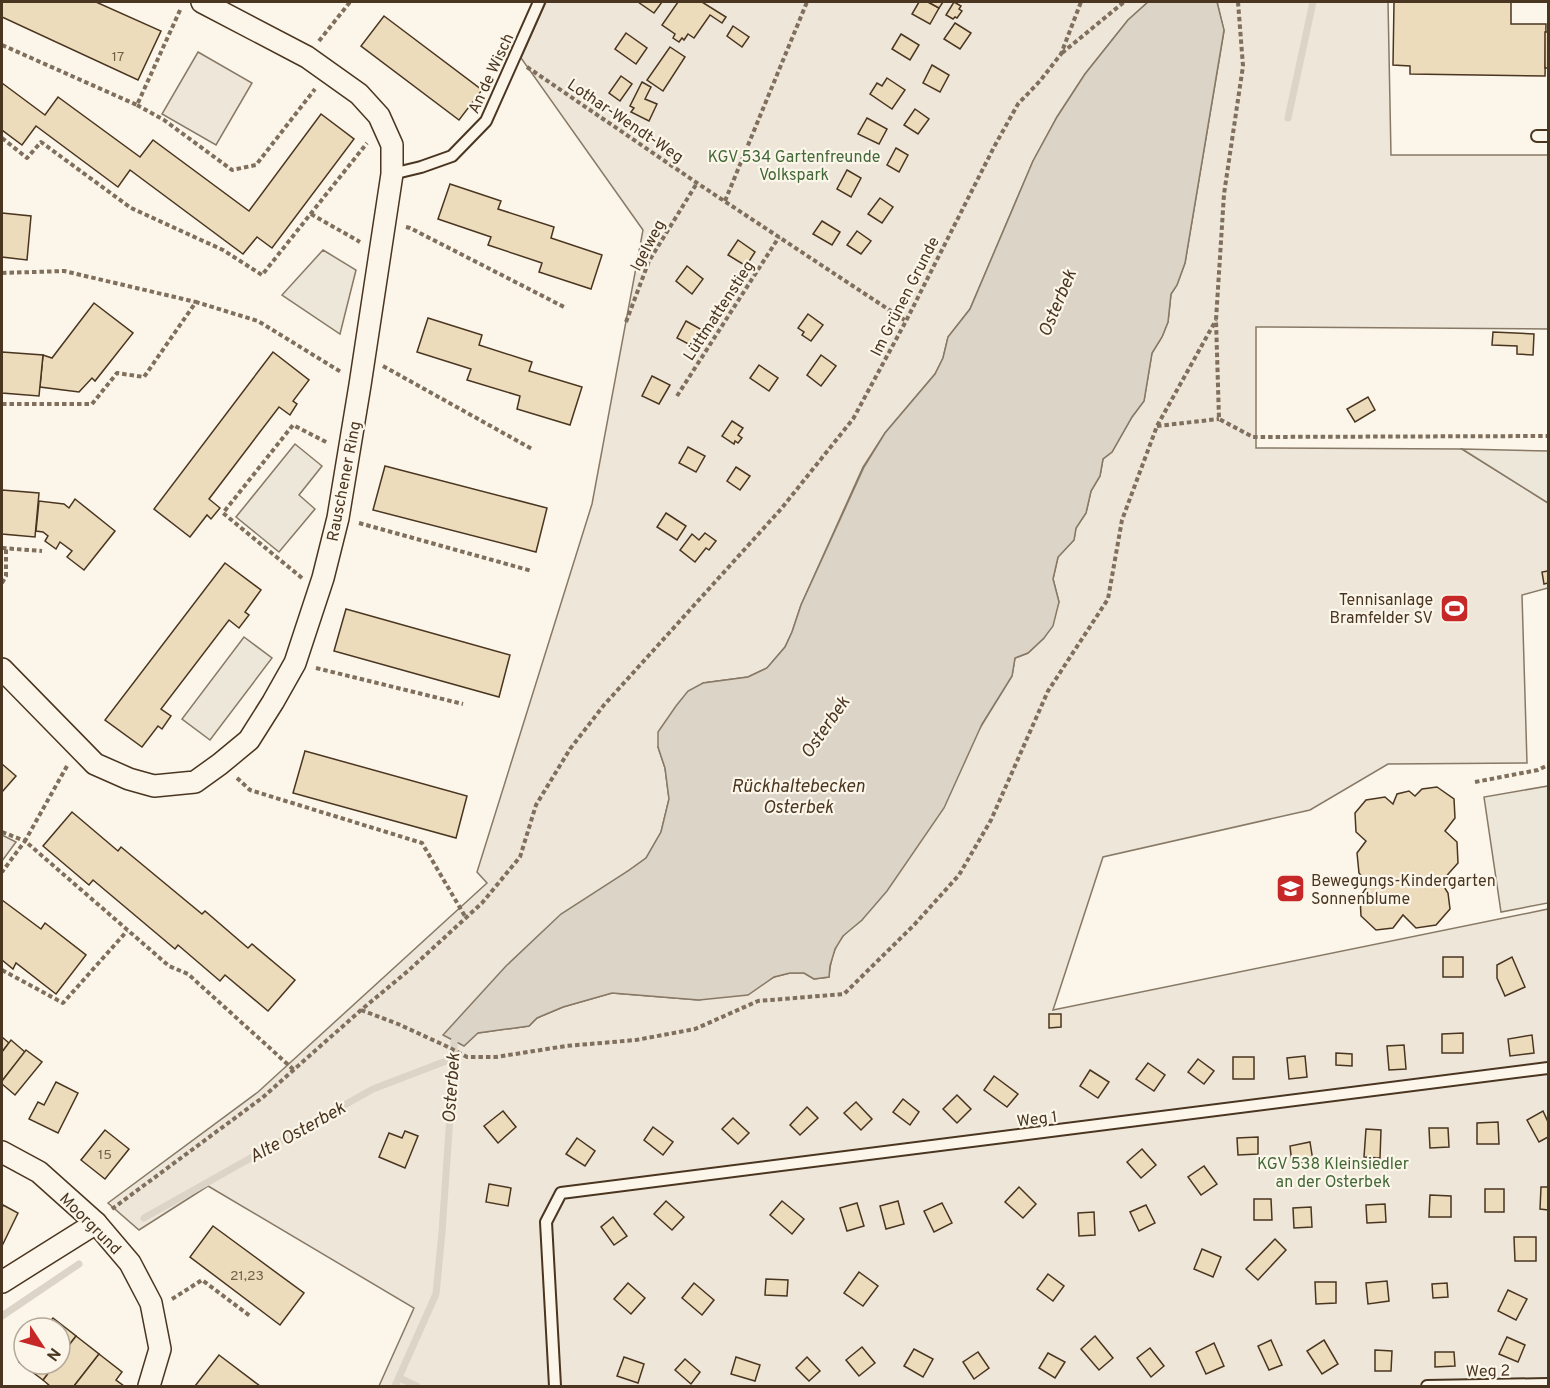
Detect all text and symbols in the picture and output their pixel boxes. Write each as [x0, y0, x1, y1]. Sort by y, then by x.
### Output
street label: An de Wisch [464, 30, 519, 117]
house number: 17 [112, 49, 124, 66]
street label: Lothar-Wendt-Weg [563, 75, 687, 168]
park label: KGV 534 Gartenfreunde Volkspark [708, 148, 880, 186]
street label: Igelweg [627, 217, 671, 275]
street label: Im Grünen Grunde [867, 234, 945, 360]
street label: Lüttmattenstieg [680, 257, 760, 365]
water label: Osterbek [1034, 266, 1083, 341]
street label: Rauschener Ring [323, 419, 366, 543]
place label: Tennisanlage Bramfelder SV [1329, 591, 1433, 629]
sports icon: Tennisanlage Bramfelder SV [1438, 592, 1470, 624]
water label: Osterbek [797, 692, 856, 763]
water label: Rückhaltebecken Osterbek [731, 776, 865, 820]
place label: Bewegungs-Kindergarten Sonnenblume [1311, 872, 1496, 910]
school or university icon: Bewegungs-Kindergarten Sonnenblume [1274, 873, 1306, 905]
water label: Osterbek [439, 1051, 467, 1124]
water label: Alte Osterbek [246, 1097, 351, 1169]
street label: Weg 1 [1016, 1108, 1059, 1132]
house number: 15 [98, 1147, 112, 1164]
park label: KGV 538 Kleinsiedler an der Osterbek [1257, 1155, 1409, 1193]
street label: Moorgrund [54, 1189, 125, 1260]
house number: 21,23 [230, 1268, 264, 1285]
north arrow [12, 1316, 72, 1376]
text: N [41, 1343, 64, 1364]
street label: Weg 2 [1466, 1362, 1510, 1382]

